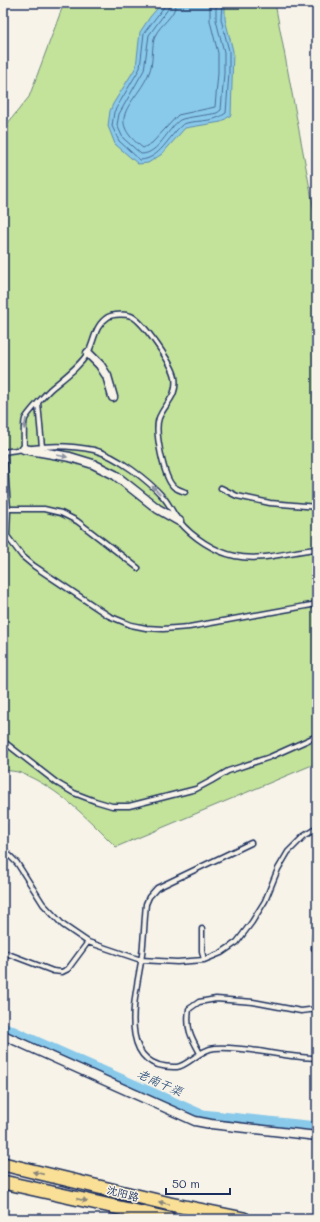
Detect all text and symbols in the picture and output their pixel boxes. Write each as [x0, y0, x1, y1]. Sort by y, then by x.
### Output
one-way arrow [22, 418, 28, 430]
one-way arrow [56, 453, 68, 459]
one-way arrow [151, 485, 161, 495]
water label: 老南干渠 [135, 1065, 186, 1099]
one-way arrow [32, 1169, 44, 1175]
scale bar [166, 1170, 230, 1196]
text: 50 m [172, 1175, 200, 1191]
street label: 沈阳路 [105, 1182, 141, 1204]
one-way arrow [76, 1198, 88, 1204]
one-way arrow [158, 1200, 170, 1206]

